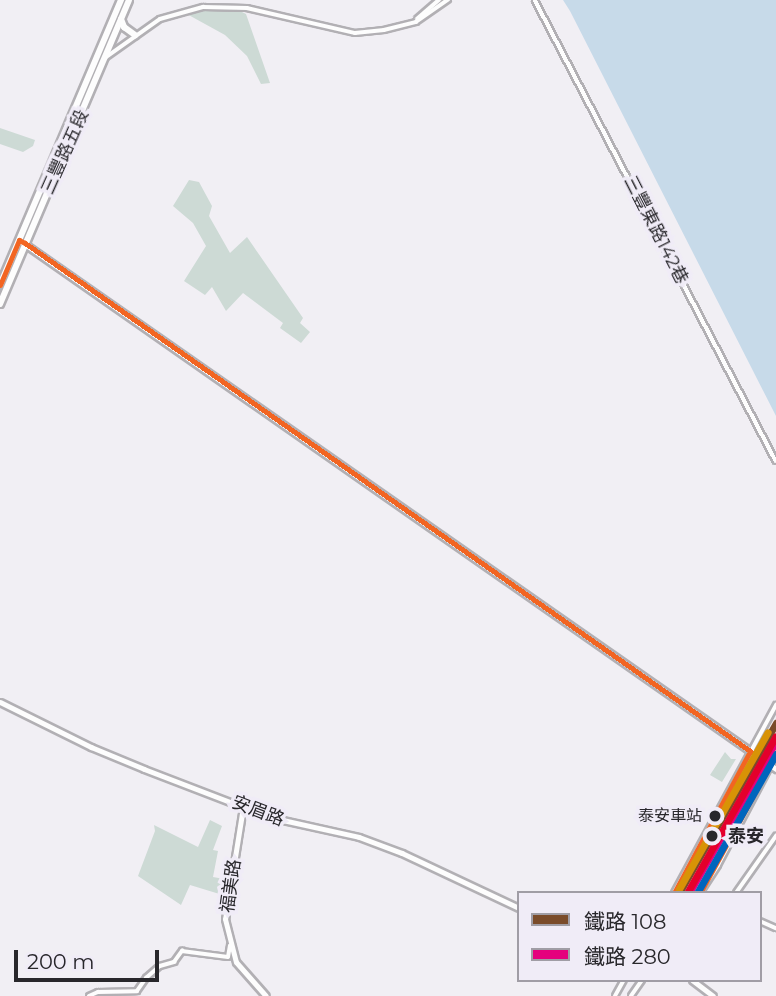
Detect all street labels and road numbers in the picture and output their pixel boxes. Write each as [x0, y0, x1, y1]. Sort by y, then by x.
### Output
street label: 三豐路五段 [37, 106, 93, 198]
street label: 三豐東路142巷 [619, 172, 693, 288]
street label: 安眉路 [229, 791, 287, 831]
street label: 福美路 [217, 858, 245, 914]

